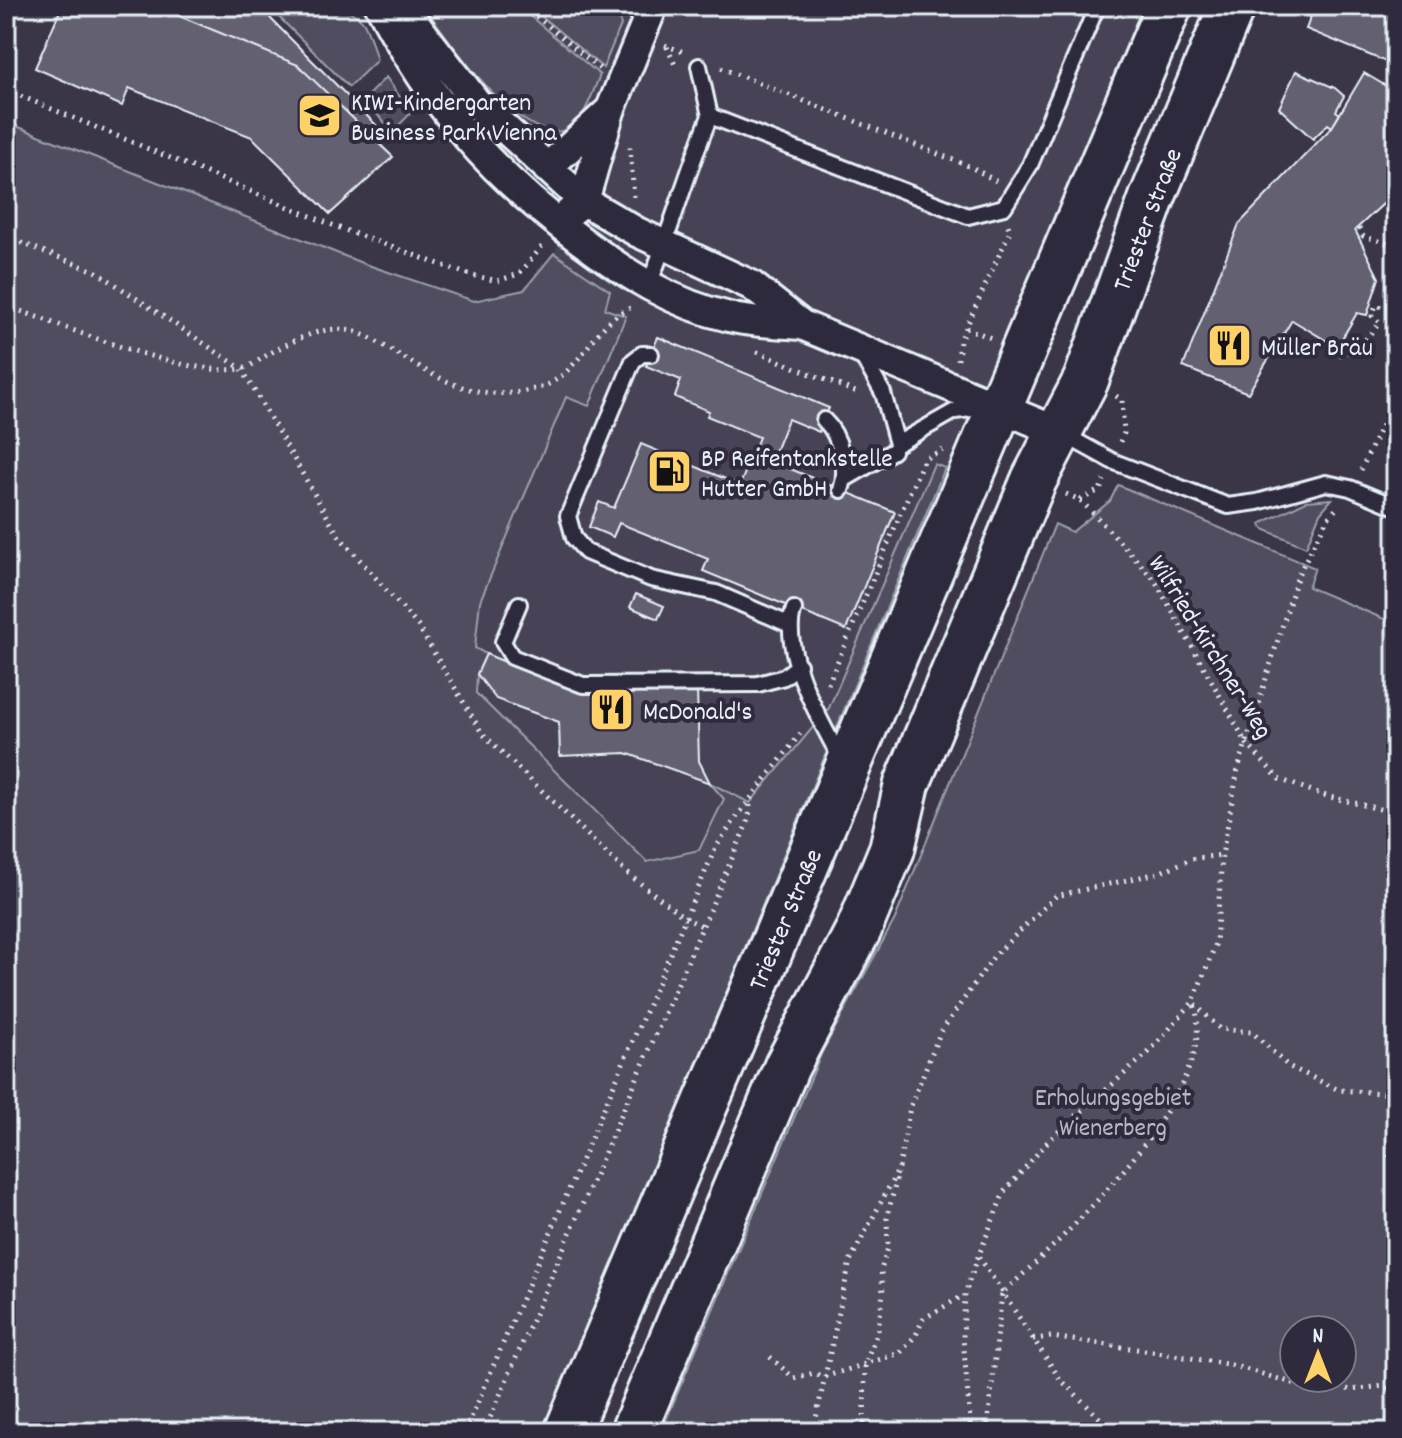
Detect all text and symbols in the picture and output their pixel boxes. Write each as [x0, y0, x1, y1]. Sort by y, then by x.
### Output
place label: KIWI-Kindergarten Business Park Vienna [351, 86, 558, 153]
school or university icon: KIWI-Kindergarten Business Park Vienna [296, 92, 344, 140]
street label: Triester Straße [1105, 143, 1194, 297]
restaurant icon: Müller Bräu [1206, 322, 1254, 370]
place label: Müller Bräu [1261, 331, 1373, 368]
place label: BP Reifentankstelle Hutter GmbH [701, 442, 893, 509]
fuel station icon: BP Reifentankstelle Hutter GmbH [646, 448, 694, 496]
street label: Wilfried-Kirchner-Weg [1138, 549, 1280, 747]
restaurant icon: McDonald's [588, 686, 636, 734]
place label: McDonald's [643, 695, 752, 732]
street label: Triester Straße [741, 844, 834, 997]
park label: Erholungsgebiet Wienerberg [1035, 1081, 1192, 1148]
north arrow [1278, 1314, 1358, 1394]
text: N [1313, 1322, 1324, 1353]

